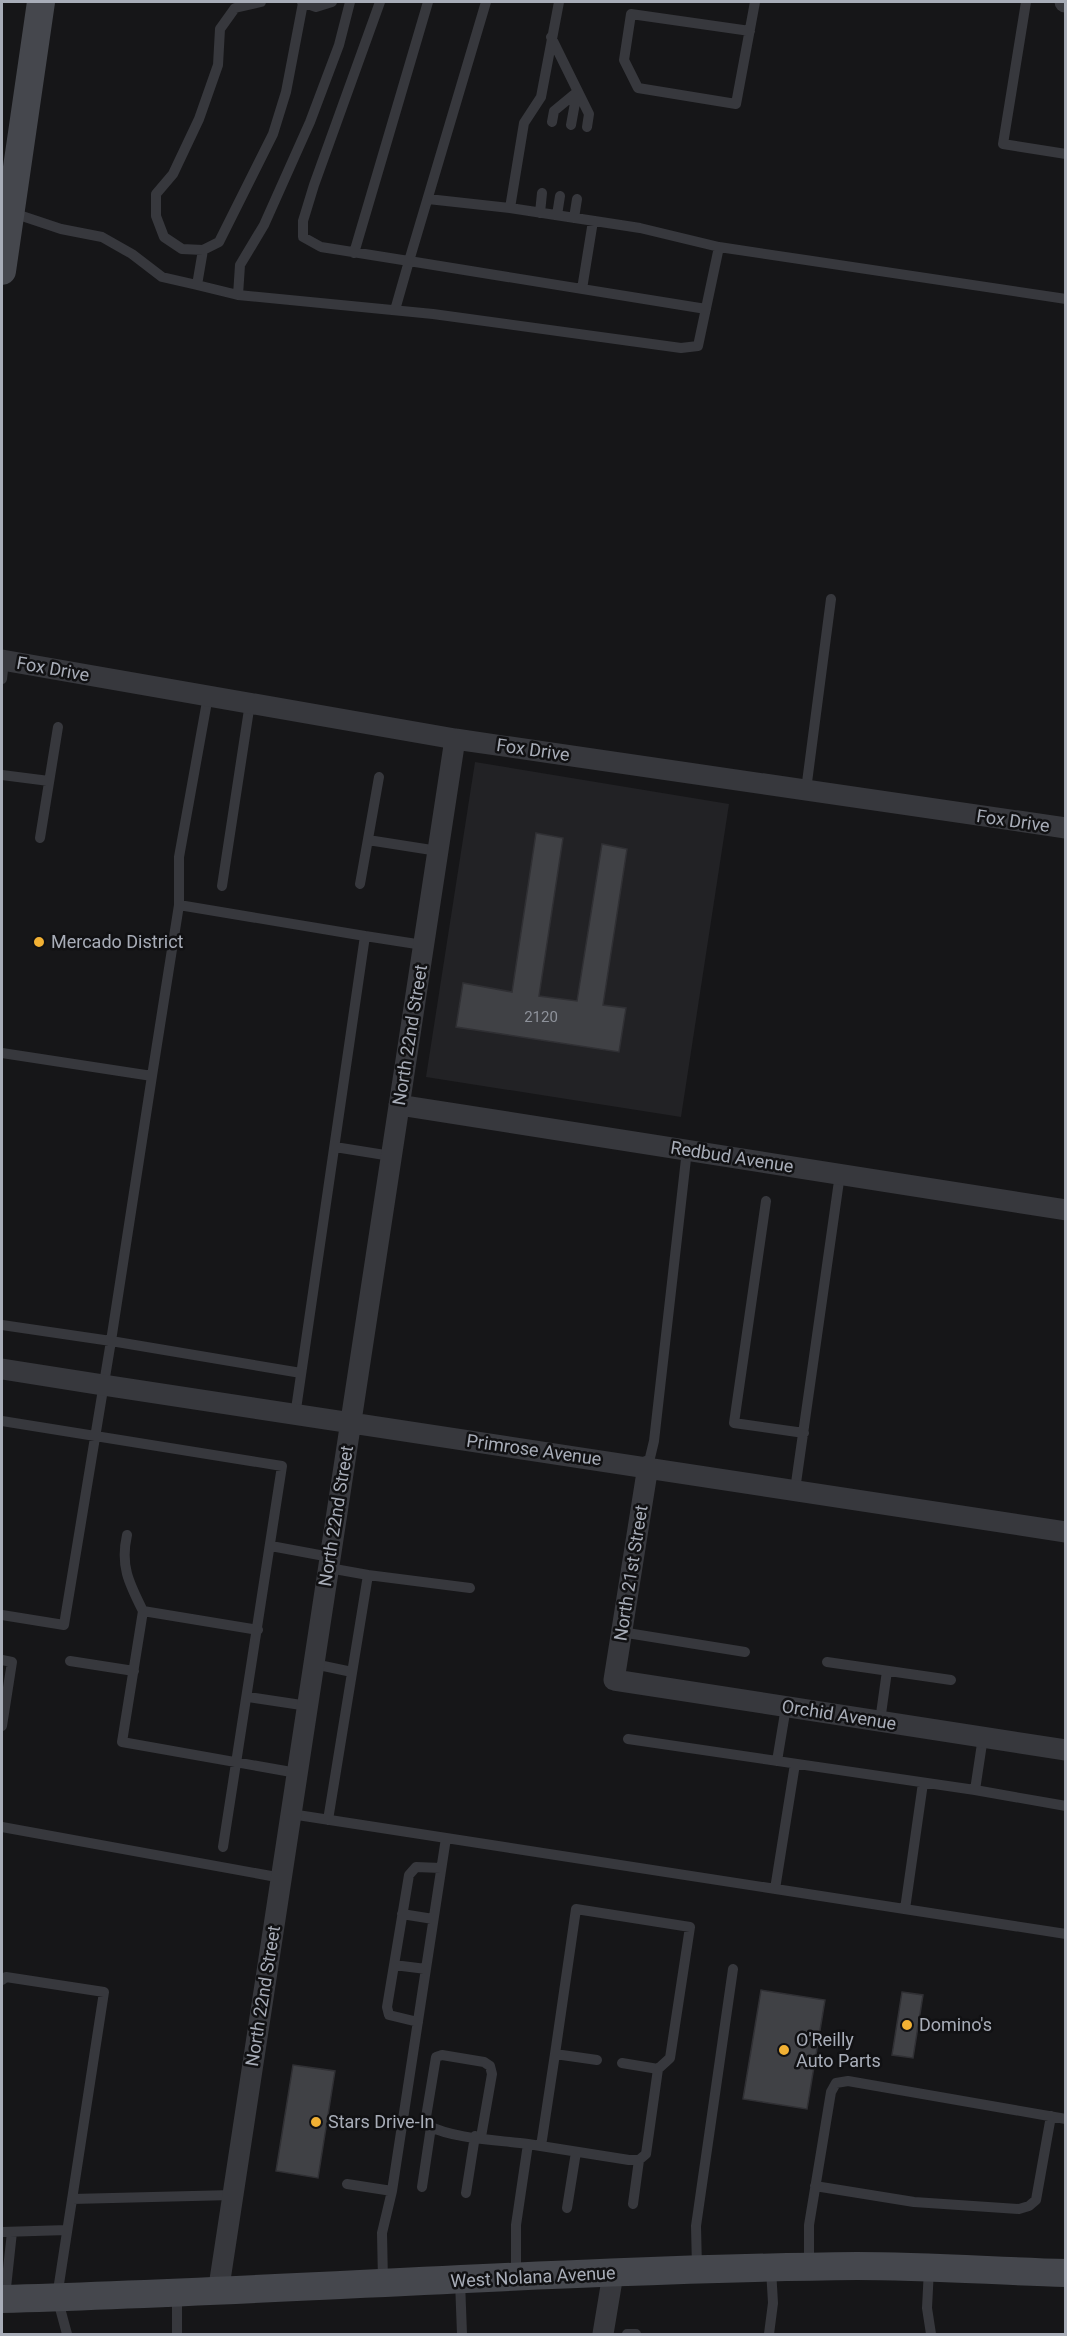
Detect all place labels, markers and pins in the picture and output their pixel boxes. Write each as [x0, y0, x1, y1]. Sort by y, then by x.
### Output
place label: Mercado District [51, 931, 184, 952]
marker: Mercado District [32, 935, 46, 949]
place label: Domino's [919, 2014, 992, 2035]
marker: Domino's [900, 2018, 914, 2032]
place label: O'Reilly Auto Parts [796, 2029, 881, 2071]
marker: O'Reilly Auto Parts [777, 2043, 791, 2057]
place label: Stars Drive-In [328, 2111, 434, 2132]
marker: Stars Drive-In [309, 2115, 323, 2129]

